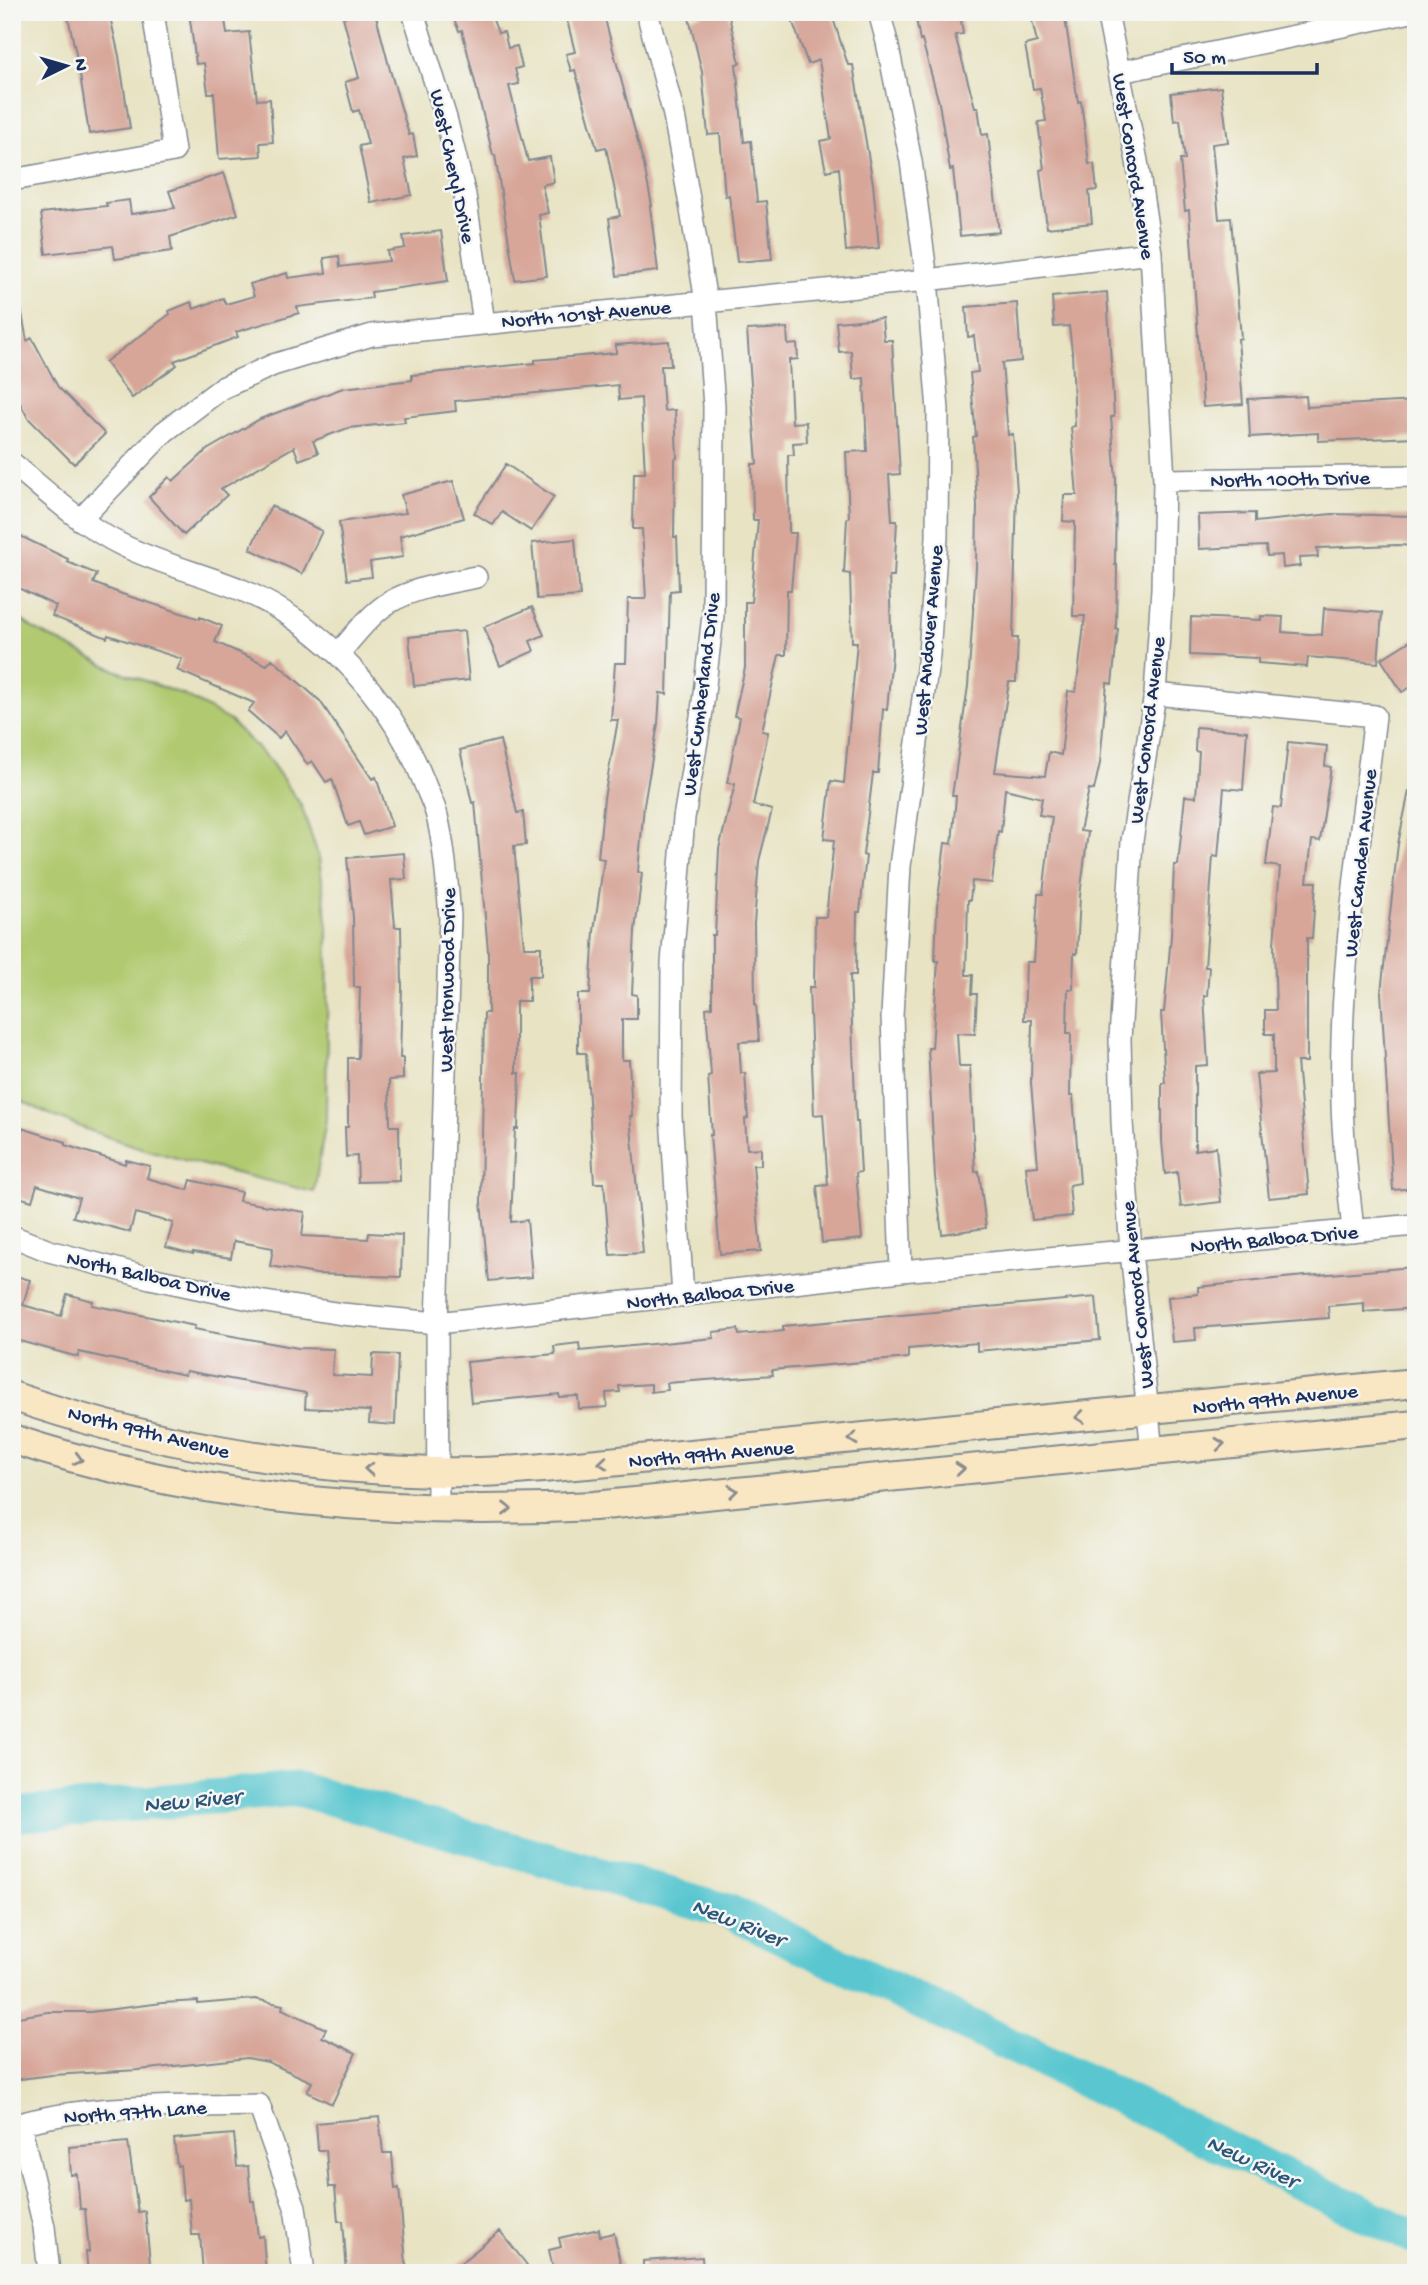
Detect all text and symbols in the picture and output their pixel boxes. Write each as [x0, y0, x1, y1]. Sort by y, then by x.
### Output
north arrow [32, 32, 102, 102]
scale bar [1172, 32, 1318, 76]
text: 50 m [1183, 47, 1226, 72]
text: N [67, 58, 91, 72]
street label: West Concord Avenue [1104, 72, 1159, 263]
street label: West Cheryl Drive [422, 88, 479, 247]
street label: North 101st Avenue [500, 297, 673, 336]
street label: North 100th Drive [1210, 468, 1371, 495]
street label: West Andover Avenue [910, 543, 951, 737]
street label: West Cumberland Drive [679, 590, 729, 798]
street label: West Concord Avenue [1126, 634, 1173, 825]
street label: West Camden Avenue [1340, 767, 1385, 959]
street label: West Ironwood Drive [435, 886, 464, 1072]
street label: West Concord Avenue [1117, 1199, 1162, 1389]
street label: North Balboa Drive [1189, 1222, 1360, 1261]
street label: North Balboa Drive [63, 1247, 234, 1310]
street label: North Balboa Drive [625, 1275, 797, 1318]
street label: North 99th Avenue [1192, 1380, 1360, 1423]
street label: North 99th Avenue [65, 1402, 233, 1467]
one-way arrow [1074, 1409, 1085, 1424]
one-way arrow [848, 1432, 859, 1447]
street label: North 99th Avenue [628, 1437, 796, 1476]
one-way arrow [1214, 1437, 1225, 1452]
one-way arrow [71, 1451, 83, 1465]
one-way arrow [597, 1455, 608, 1470]
one-way arrow [363, 1462, 374, 1477]
one-way arrow [954, 1462, 965, 1477]
one-way arrow [727, 1484, 739, 1499]
one-way arrow [501, 1502, 512, 1517]
water label: New River [143, 1784, 247, 1820]
water label: New River [687, 1893, 792, 1957]
street label: North 97th Lane [63, 2097, 209, 2132]
water label: New River [1202, 2130, 1306, 2198]

